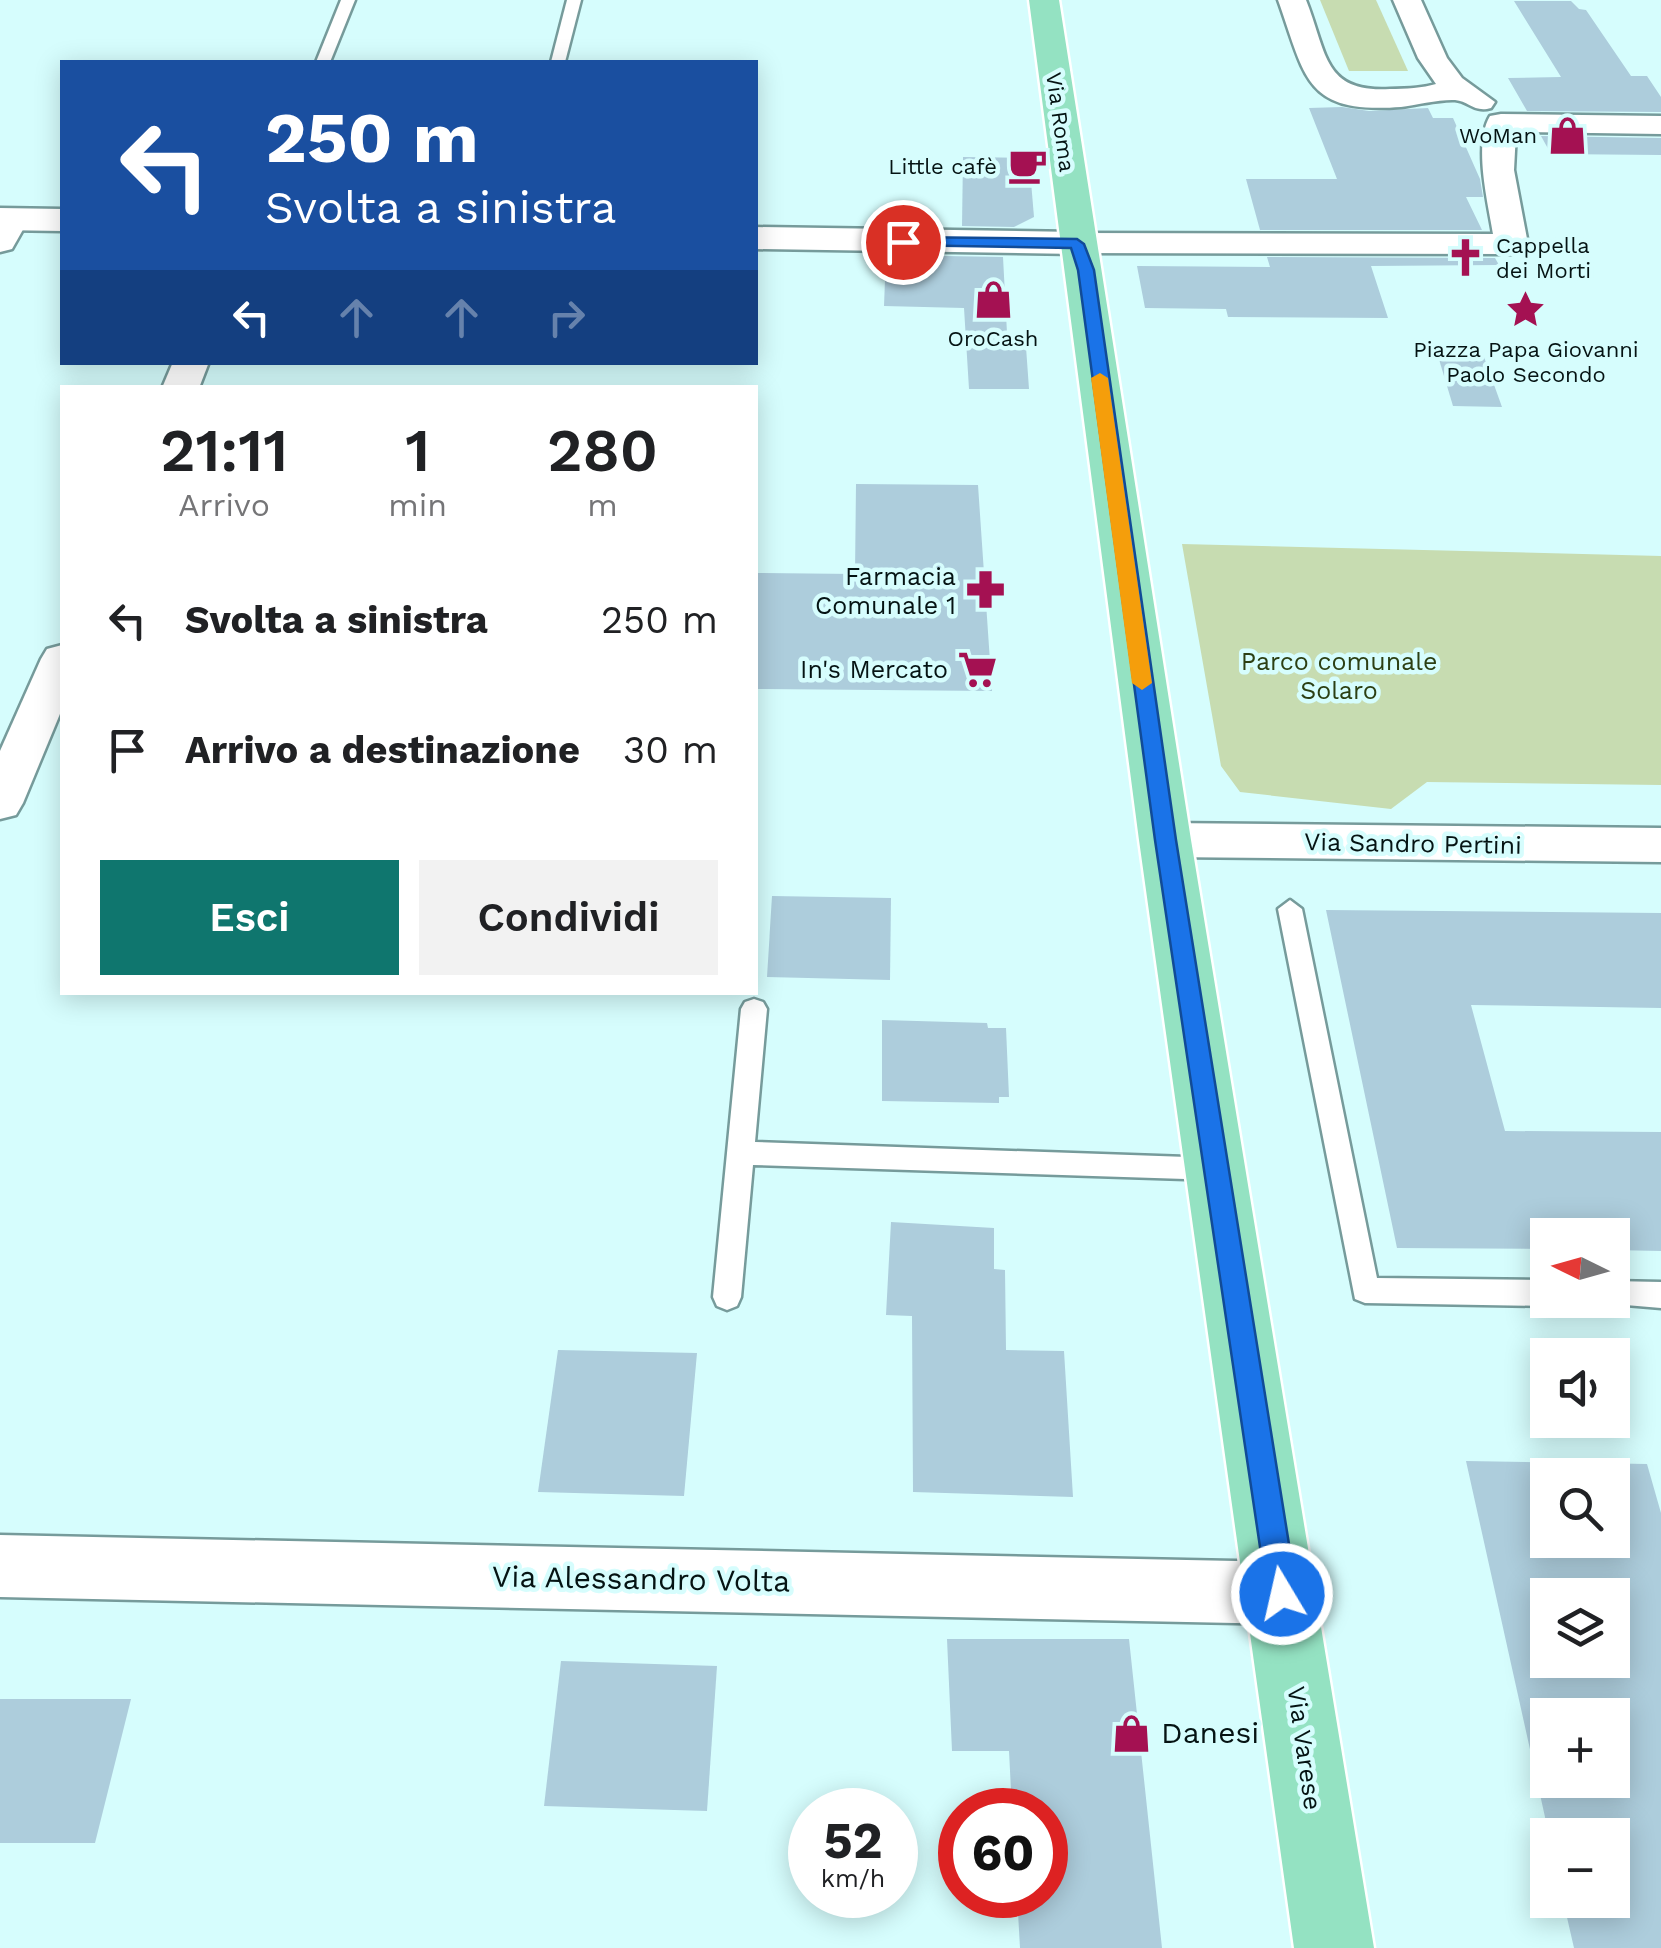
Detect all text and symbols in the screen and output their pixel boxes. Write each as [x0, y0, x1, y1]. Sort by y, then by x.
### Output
street label: Via Roma [1041, 71, 1080, 174]
text: 250 m [265, 97, 479, 179]
icon: left [100, 100, 230, 230]
shop icon: WoMan [1546, 114, 1588, 156]
place label: WoMan [1459, 123, 1537, 148]
cafe icon: Little cafè [1006, 145, 1048, 187]
place label: Little cafè [888, 154, 997, 179]
text: Svolta a sinistra [265, 181, 617, 234]
pin [861, 200, 946, 285]
icon: arrive [876, 215, 931, 270]
place label: Cappella dei Morti [1496, 233, 1591, 283]
church icon: Cappella dei Morti [1445, 237, 1487, 279]
shop icon: OroCash [972, 278, 1014, 320]
place icon: Piazza Papa Giovanni Paolo Secondo [1505, 289, 1547, 331]
icon: left [224, 290, 279, 345]
icon: ahead [329, 290, 384, 345]
icon: ahead [434, 290, 489, 345]
icon: right [539, 290, 594, 345]
place label: OroCash [948, 326, 1038, 351]
place label: Piazza Papa Giovanni Paolo Secondo [1413, 337, 1639, 387]
text: 21:11 [160, 415, 288, 486]
text: 1 [405, 415, 430, 486]
text: 280 [547, 415, 658, 486]
text: Arrivo [178, 486, 270, 524]
text: min [388, 486, 447, 524]
text: m [587, 486, 618, 524]
place label: Farmacia Comunale 1 [815, 562, 956, 620]
pharmacy icon: Farmacia Comunale 1 [965, 569, 1007, 611]
icon: left [100, 593, 155, 648]
text: Svolta a sinistra [185, 598, 488, 642]
text: 250 m [601, 598, 718, 642]
park label: Parco comunale Solaro [1241, 647, 1437, 705]
supermarket icon: In's Mercato [957, 648, 999, 690]
place label: In's Mercato [800, 655, 948, 684]
icon: arrive [100, 723, 155, 778]
text: Arrivo a destinazione [185, 728, 580, 772]
text: 30 m [623, 728, 718, 772]
street label: Via Sandro Pertini [1304, 827, 1522, 860]
button: Esci [100, 860, 399, 975]
button: Condividi [419, 860, 718, 975]
north arrow [1530, 1218, 1630, 1318]
map controls [1530, 1218, 1630, 1918]
button: sound [1530, 1338, 1630, 1438]
button: search [1530, 1458, 1630, 1558]
position arrow [1230, 1542, 1334, 1646]
street label: Via Alessandro Volta [492, 1558, 790, 1599]
button: layers [1530, 1578, 1630, 1678]
street label: Via Varese [1281, 1684, 1328, 1812]
button: + [1530, 1698, 1630, 1798]
shop icon: Danesi [1110, 1712, 1152, 1754]
place label: Danesi [1161, 1715, 1259, 1750]
speed limit sign: 60 [938, 1788, 1068, 1918]
text: 52 [824, 1811, 882, 1870]
button: − [1530, 1818, 1630, 1918]
text: km/h [821, 1864, 885, 1893]

